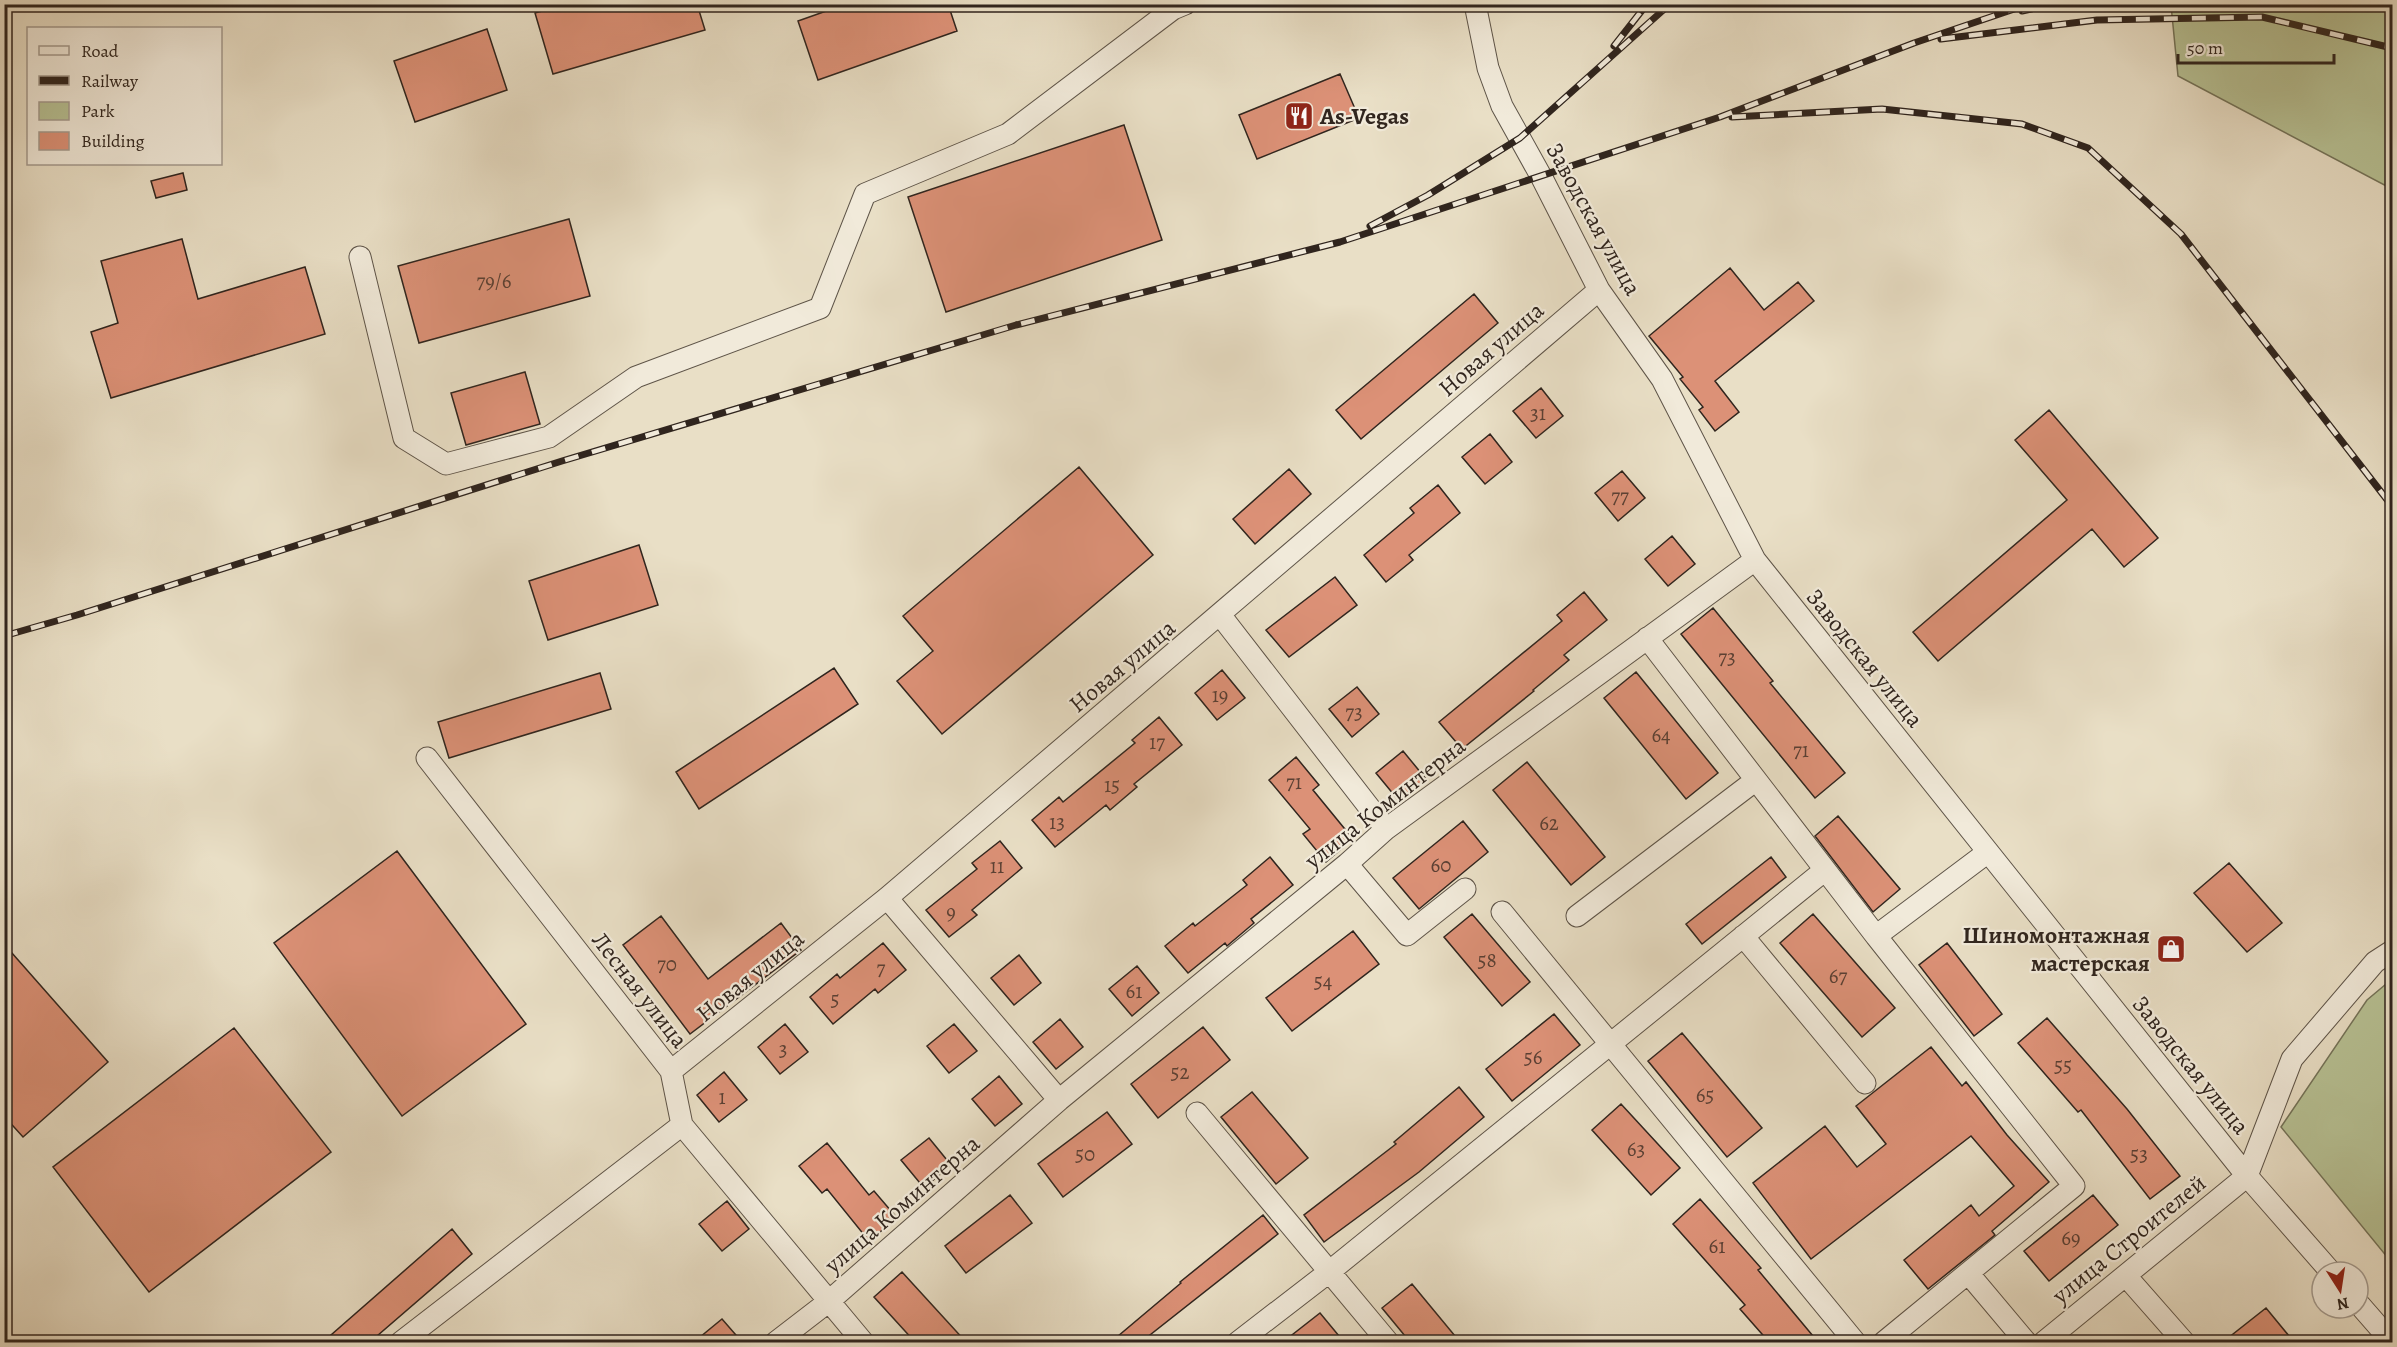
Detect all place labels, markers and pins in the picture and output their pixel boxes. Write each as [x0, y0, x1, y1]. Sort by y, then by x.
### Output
restaurant icon: As-Vegas [1283, 100, 1315, 132]
place label: As-Vegas [1319, 100, 1409, 132]
place label: Шиномонтажная мастерская [1963, 919, 2150, 979]
shop icon: Шиномонтажная мастерская [2155, 933, 2187, 965]

